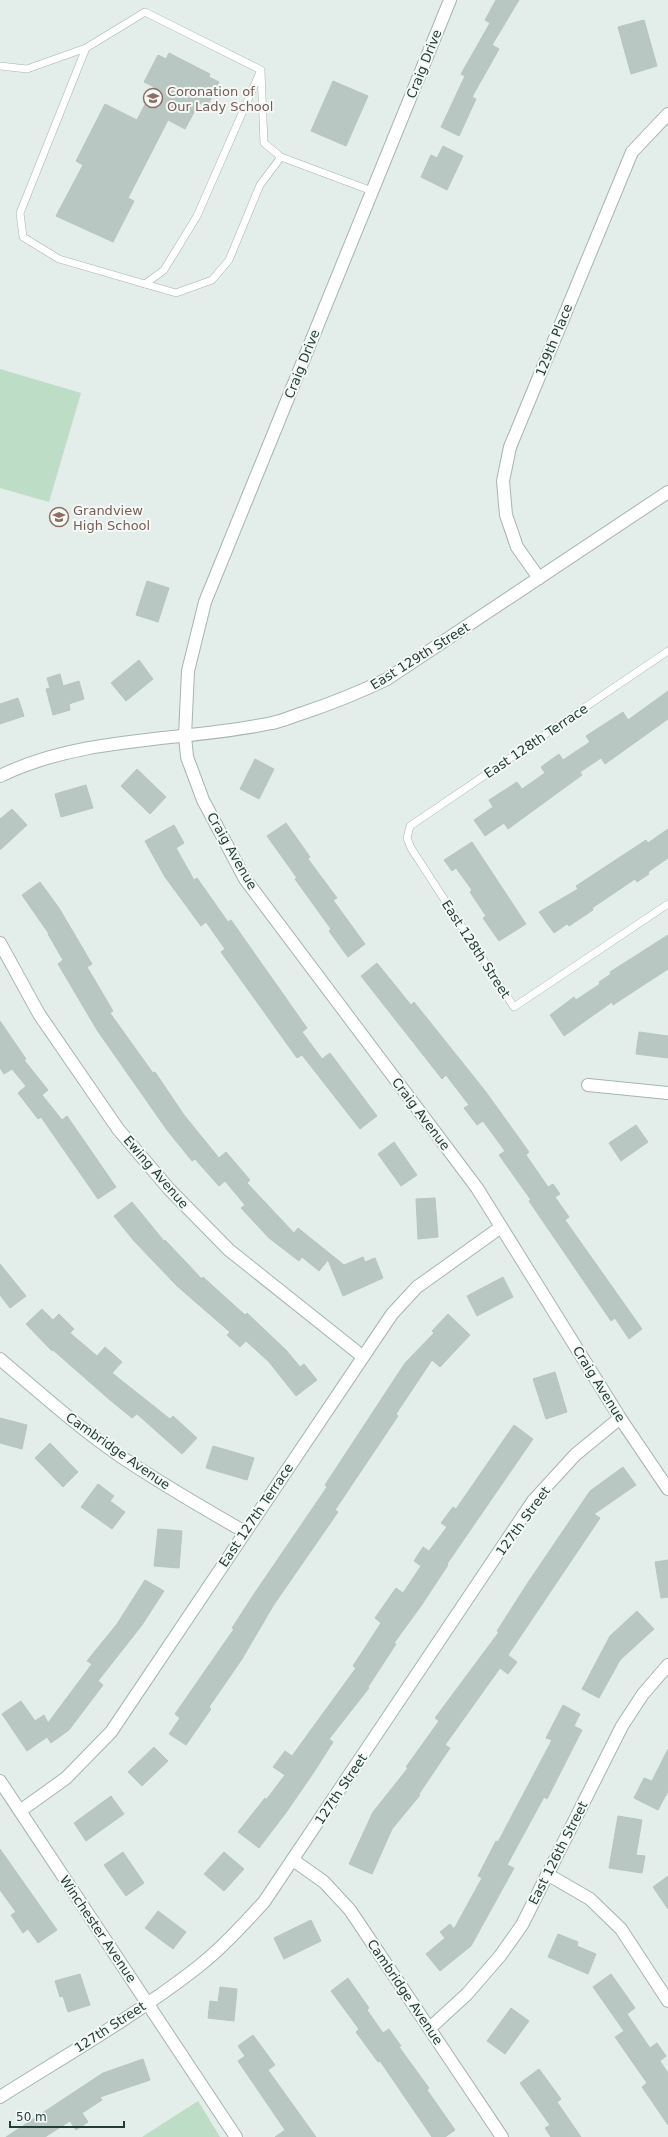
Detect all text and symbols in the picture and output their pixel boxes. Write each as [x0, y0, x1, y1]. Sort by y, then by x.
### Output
street label: Craig Drive [403, 27, 445, 101]
place label: Coronation of Our Lady School [167, 84, 273, 114]
school or university icon: Coronation of Our Lady School [142, 87, 164, 109]
street label: 129th Place [533, 302, 575, 378]
street label: Craig Drive [281, 327, 323, 401]
place label: Grandview High School [73, 503, 150, 533]
school or university icon: Grandview High School [48, 506, 70, 528]
street label: East 129th Street [368, 619, 472, 693]
street label: East 128th Terrace [481, 701, 591, 781]
street label: Craig Avenue [204, 810, 260, 892]
street label: East 128th Street [439, 897, 513, 1001]
street label: Craig Avenue [389, 1075, 453, 1153]
street label: Ewing Avenue [120, 1133, 192, 1211]
street label: Craig Avenue [570, 1343, 628, 1425]
street label: Cambridge Avenue [63, 1409, 173, 1493]
street label: East 127th Terrace [216, 1460, 296, 1570]
street label: 127th Street [493, 1484, 553, 1558]
street label: 127th Street [312, 1751, 370, 1827]
street label: East 126th Street [525, 1799, 591, 1907]
street label: Winchester Avenue [57, 1873, 139, 1985]
street label: Cambridge Avenue [364, 1936, 446, 2048]
street label: 127th Street [72, 1998, 148, 2056]
scale bar [10, 2103, 124, 2129]
text: 50 m [16, 2110, 47, 2124]

